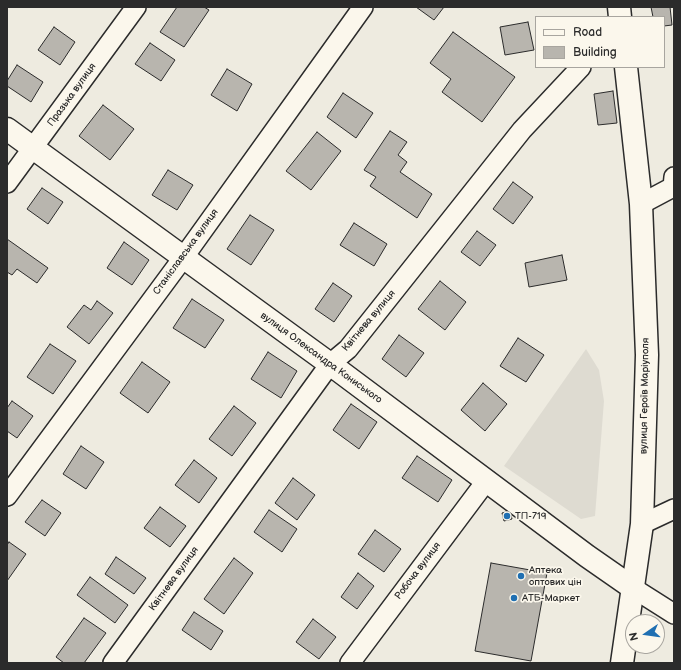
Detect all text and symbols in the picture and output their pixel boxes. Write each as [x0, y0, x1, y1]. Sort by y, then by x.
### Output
legend [535, 16, 665, 68]
text: Road [573, 25, 602, 40]
text: Building [573, 45, 617, 60]
street label: Празька вулиця [45, 61, 99, 129]
street label: Станіславська вулиця [151, 207, 221, 297]
street label: Квітнева вулиця [340, 288, 398, 354]
street label: вулиця Олександра Кониського [258, 310, 384, 406]
street label: вулиця Героїв Маріуполя [638, 338, 652, 454]
place label: ТП-719 [515, 510, 547, 522]
marker: ТП-719 [502, 511, 512, 521]
street label: Робоча вулиця [393, 540, 443, 602]
street label: Квітнева вулиця [147, 545, 201, 613]
place label: Аптека оптових цін [529, 564, 582, 588]
marker: Аптека оптових цін [516, 571, 526, 581]
place label: АТБ-Маркет [522, 592, 580, 604]
marker: АТБ-Маркет [509, 593, 519, 603]
north arrow [625, 614, 665, 654]
text: N [627, 631, 641, 642]

